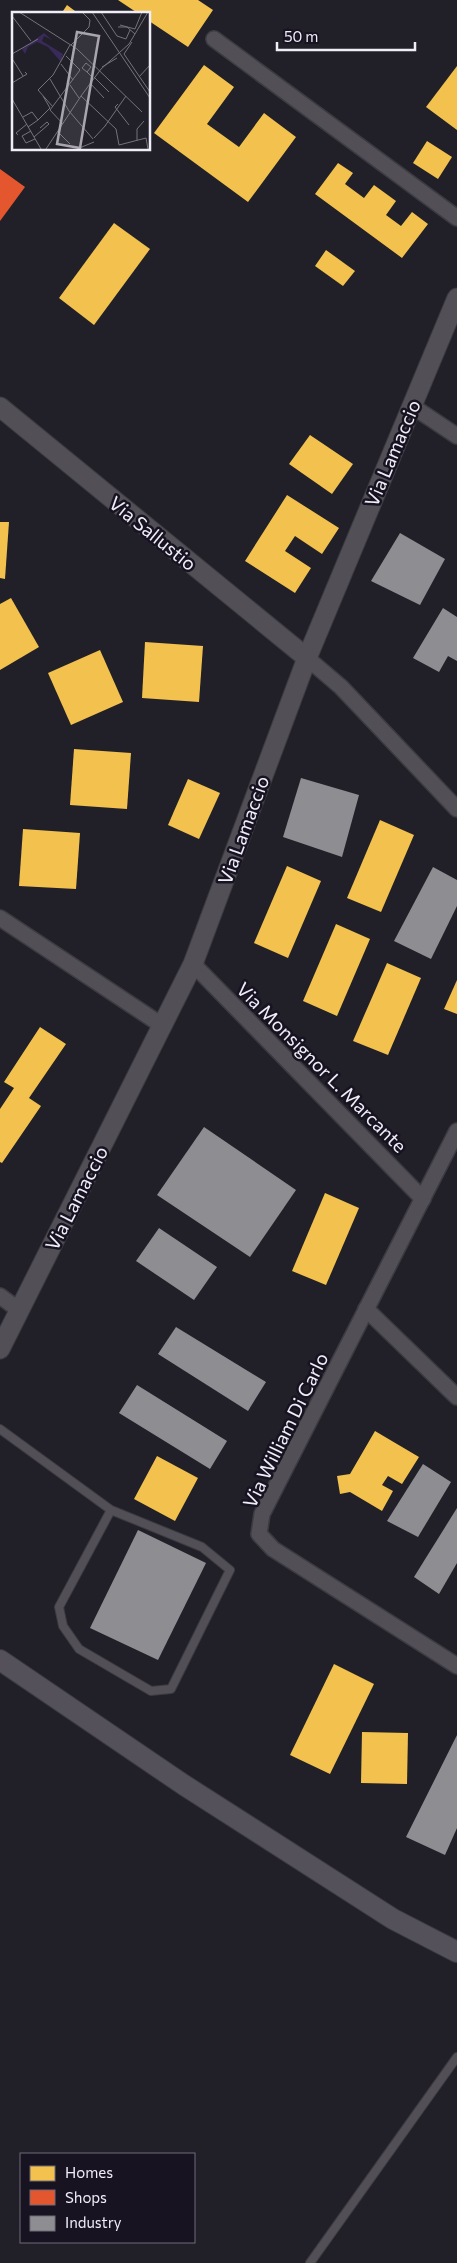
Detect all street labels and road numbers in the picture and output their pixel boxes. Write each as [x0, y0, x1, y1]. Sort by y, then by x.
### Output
street label: Via Lamaccio [359, 396, 425, 510]
street label: Via Sallustio [105, 491, 201, 575]
street label: Via Lamaccio [213, 773, 273, 887]
street label: Via Monsignor L. Marcante [232, 977, 412, 1157]
street label: Via Lamaccio [40, 1142, 112, 1254]
street label: Via William Di Carlo [237, 1349, 333, 1511]

